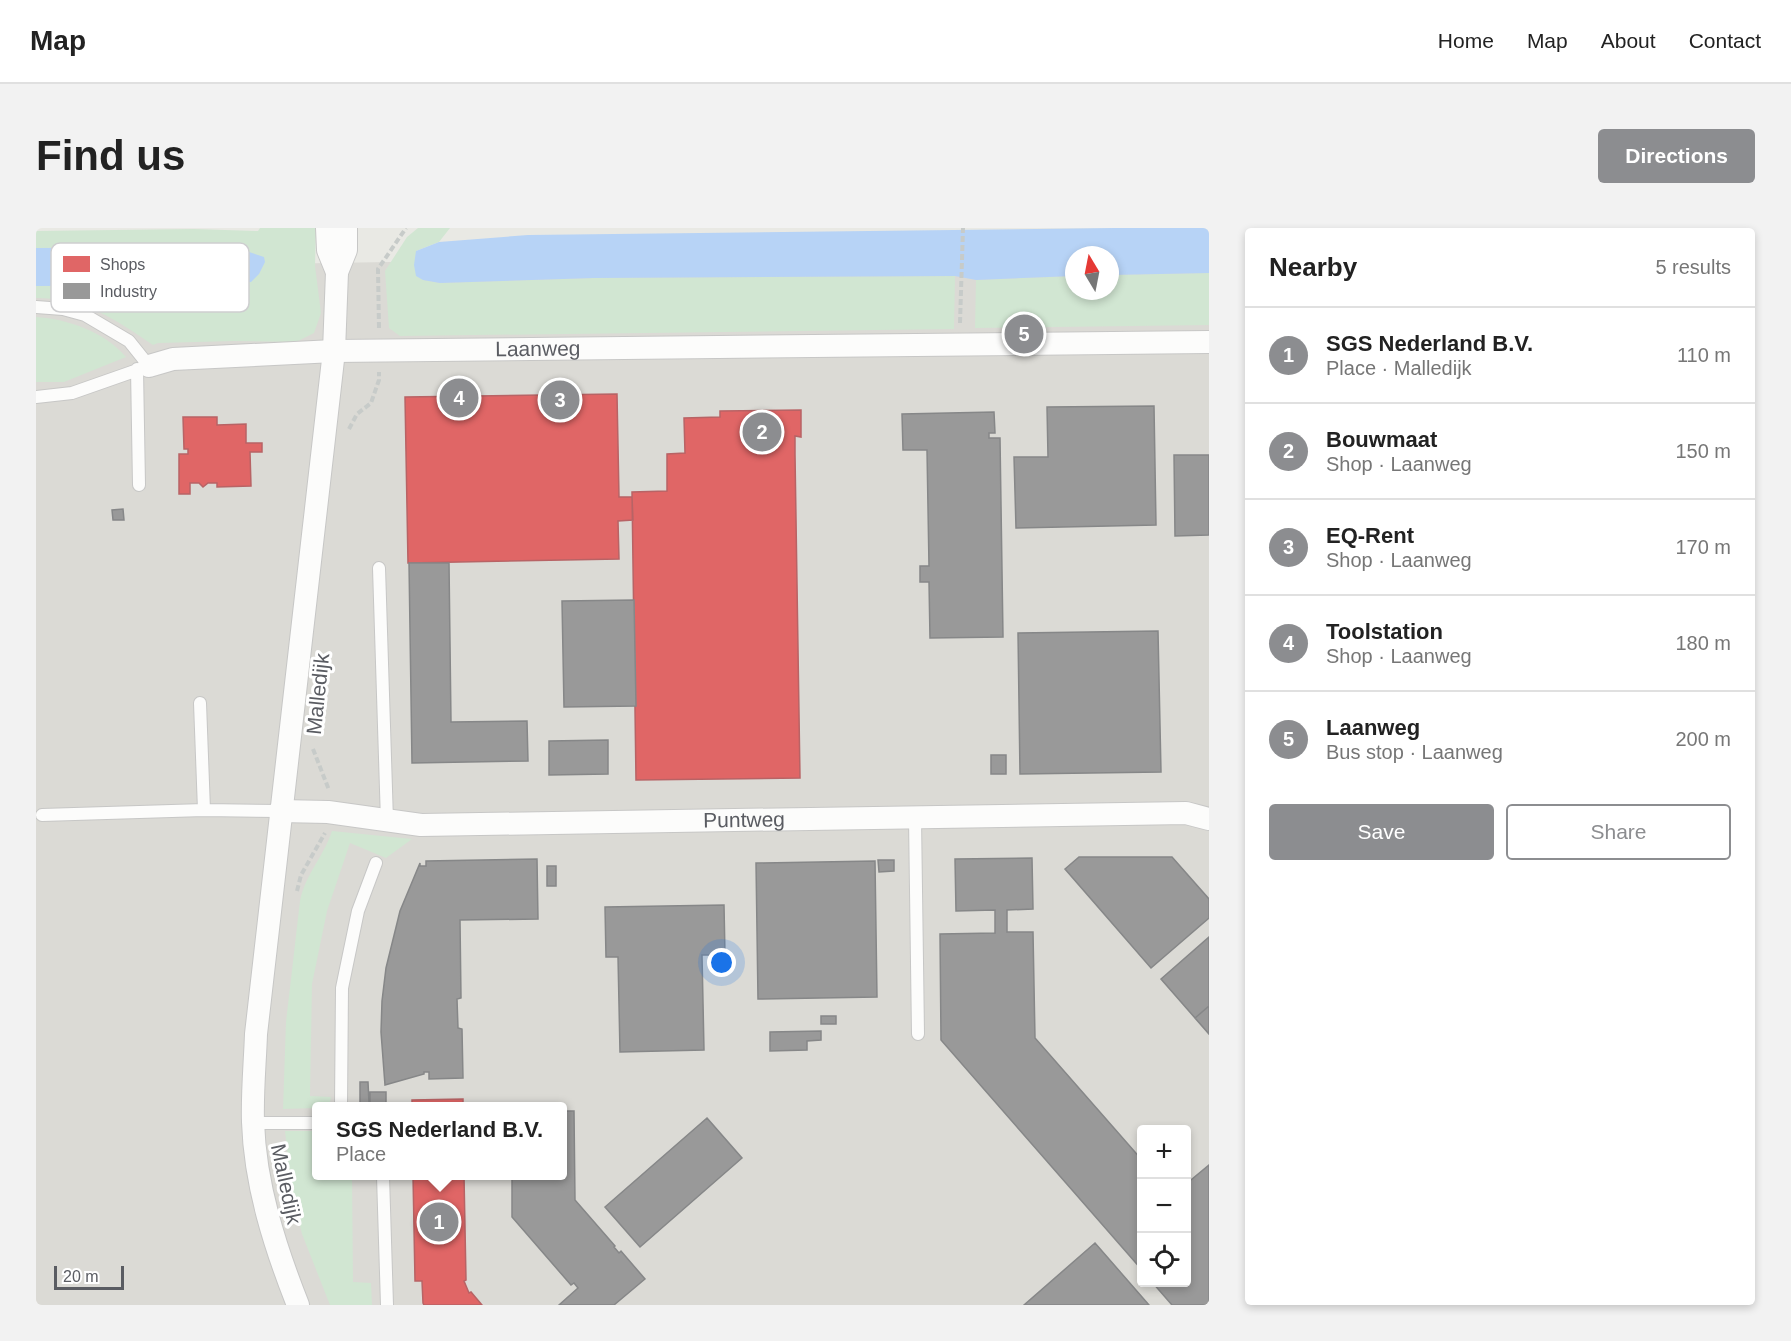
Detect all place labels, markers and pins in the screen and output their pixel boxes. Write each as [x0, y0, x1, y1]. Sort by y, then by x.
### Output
pin: 5 [1004, 312, 1044, 356]
pin: 4 [440, 376, 478, 420]
pin: 3 [540, 378, 580, 423]
pin: 2 [742, 410, 782, 454]
pin: 1 [420, 1200, 458, 1244]

